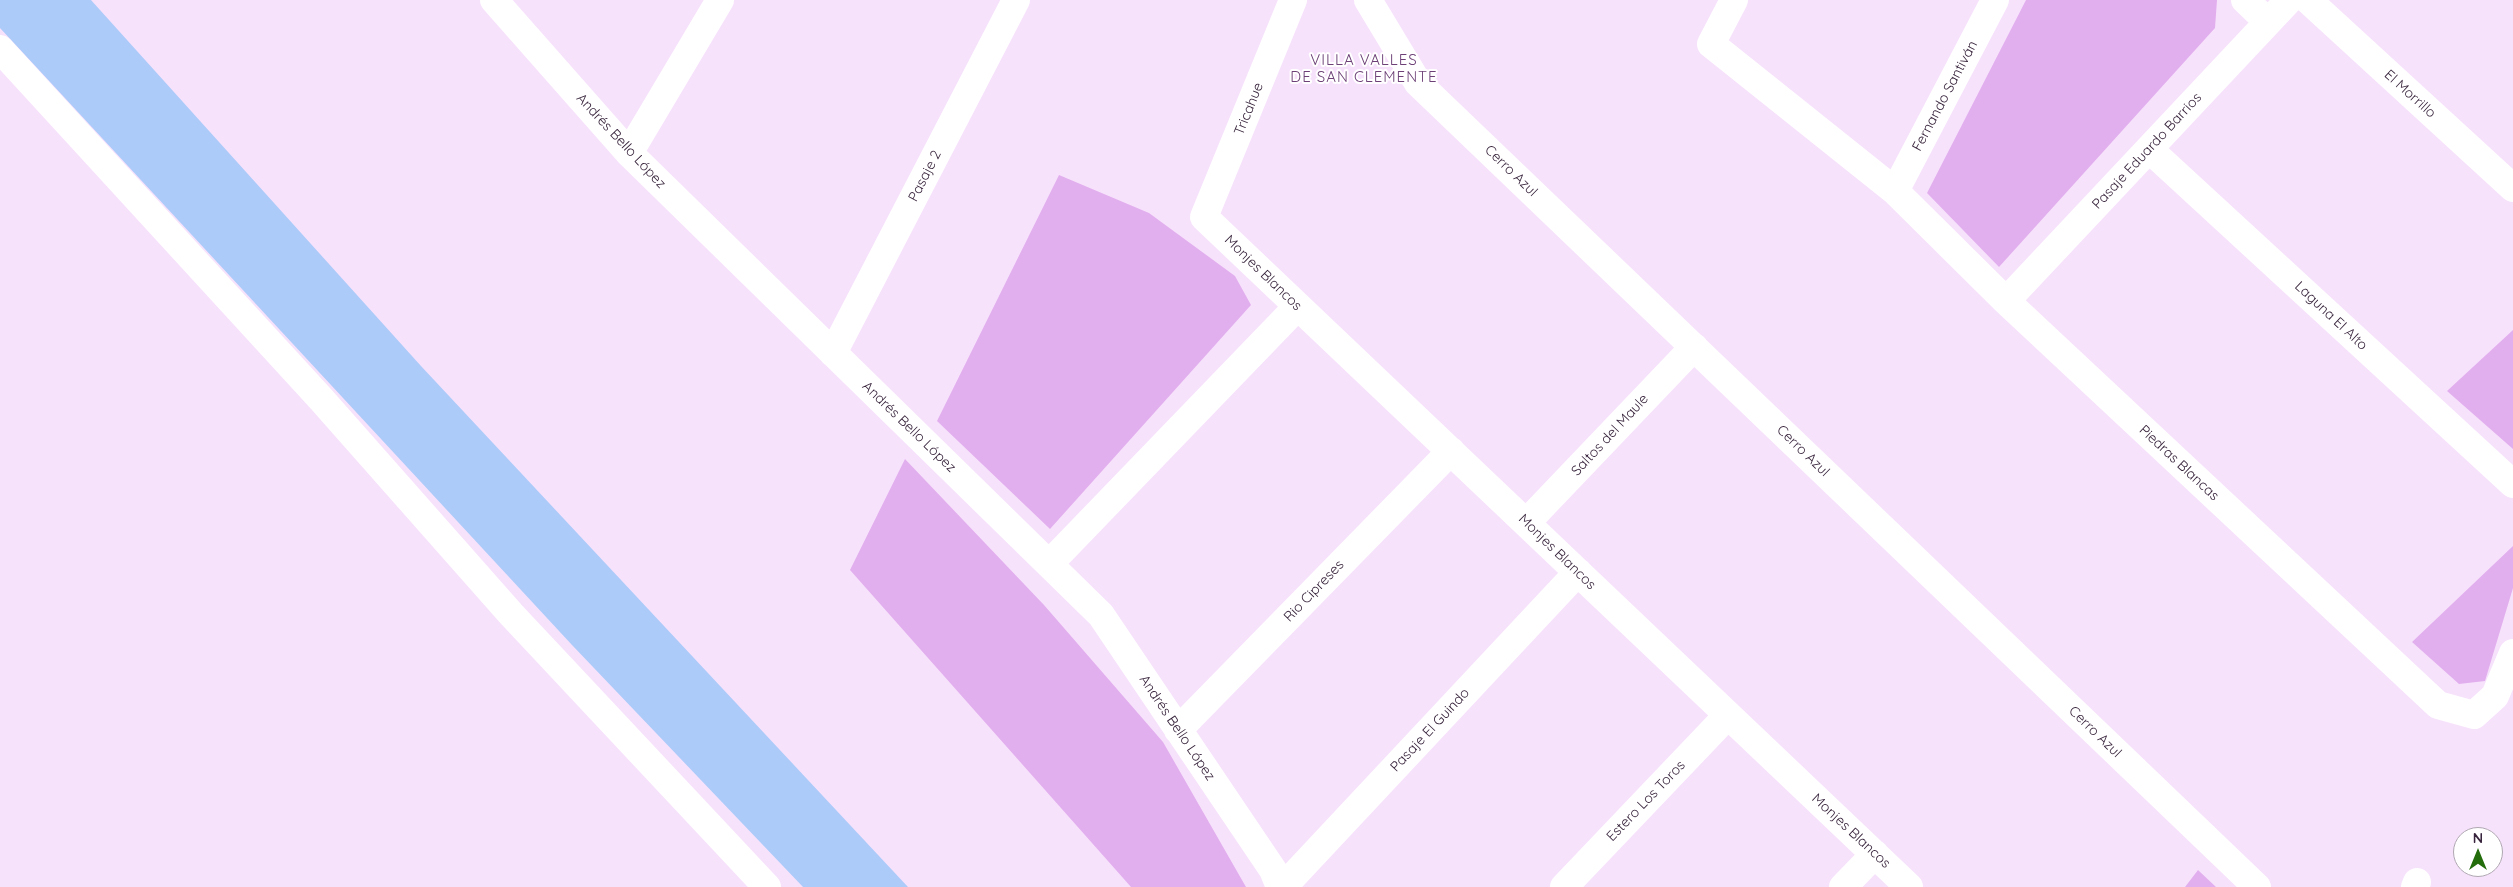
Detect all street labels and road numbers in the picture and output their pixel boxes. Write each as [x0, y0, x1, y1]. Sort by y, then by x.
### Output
street label: Fernando Santiván [1909, 38, 1981, 154]
street label: El Morrillo [2381, 66, 2439, 122]
street label: Tricahue [1231, 80, 1267, 138]
street label: Pasaje Eduardo Barrios [2089, 89, 2205, 213]
street label: Andrés Bello López [573, 90, 669, 192]
street label: Cerro Azul [1481, 142, 1541, 200]
street label: Pasaje 2 [905, 148, 945, 204]
street label: Monjes Blancos [1221, 232, 1305, 314]
street label: Laguna El Alto [2291, 278, 2371, 354]
street label: Andrés Bello López [859, 378, 959, 476]
street label: Saltos del Maule [1568, 391, 1652, 479]
street label: Cerro Azul [1773, 422, 1833, 480]
street label: Piedras Blancas [2136, 422, 2222, 504]
street label: Monjes Blancos [1515, 511, 1599, 593]
street label: Rio Cipreses [1280, 557, 1348, 625]
street label: Andrés Bello López [1135, 672, 1219, 784]
street label: Pasaje El Guindo [1387, 685, 1473, 775]
street label: Cerro Azul [2065, 703, 2125, 761]
street label: Estero Los Toros [1603, 757, 1689, 845]
street label: Monjes Blancos [1808, 790, 1894, 872]

